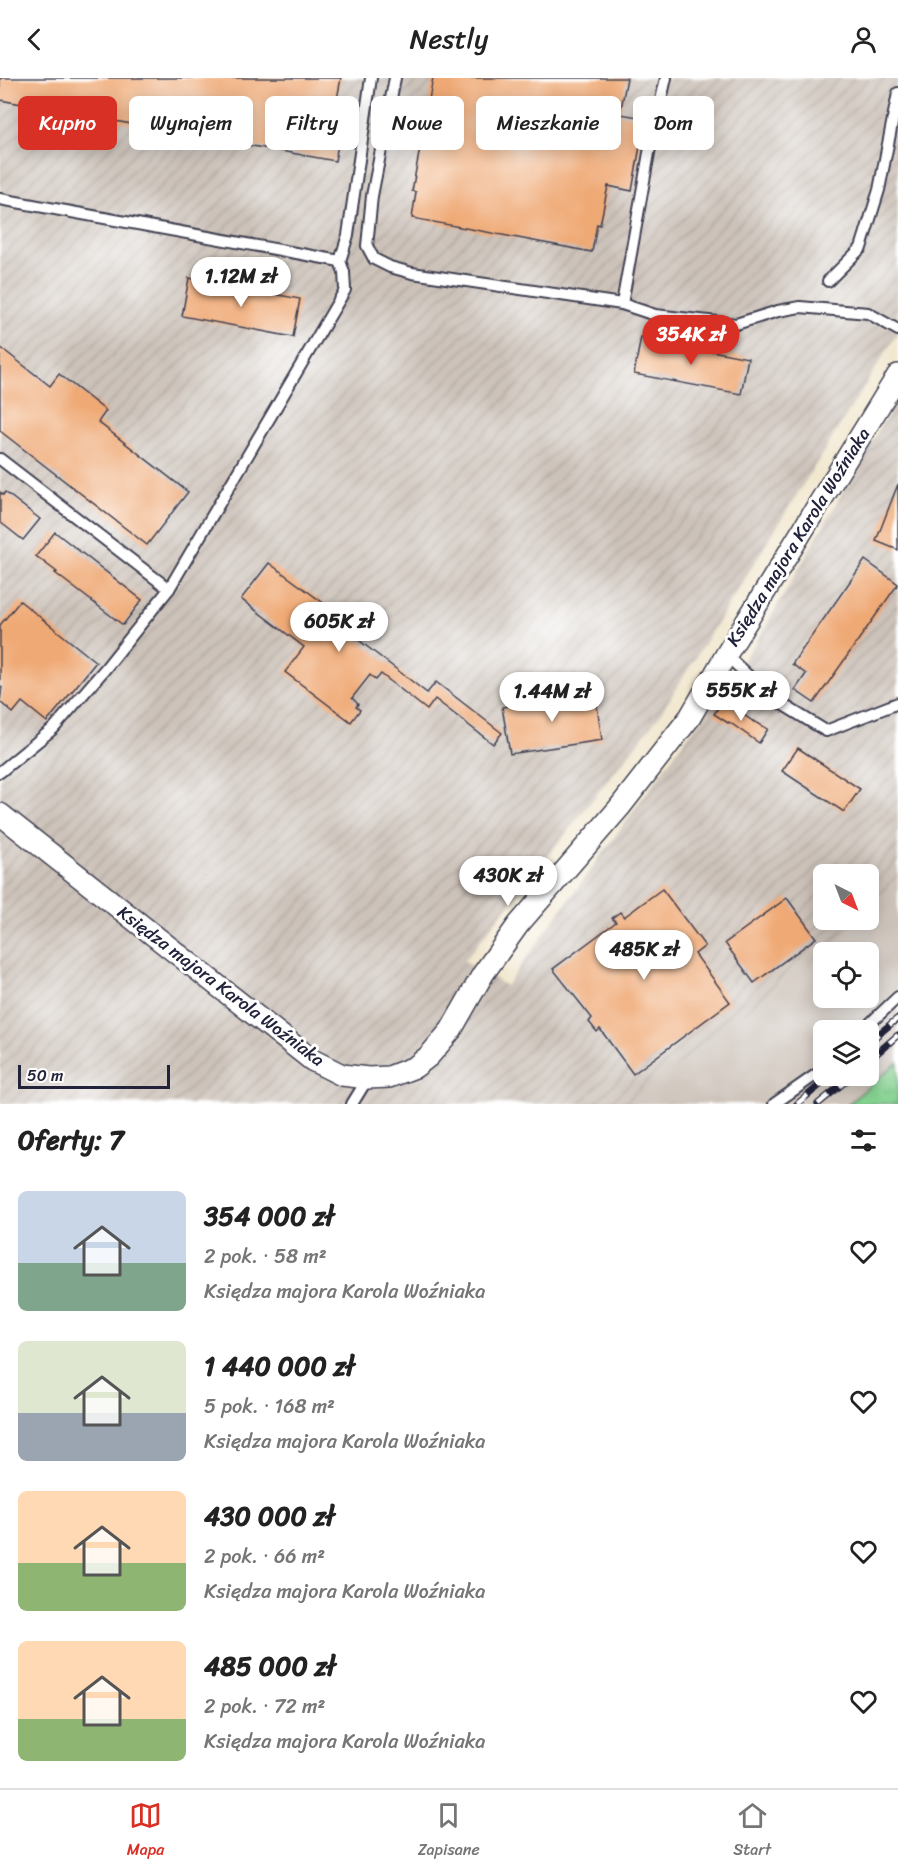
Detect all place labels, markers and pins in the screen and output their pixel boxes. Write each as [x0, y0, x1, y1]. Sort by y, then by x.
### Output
pin: 1.12M zł [179, 257, 303, 308]
pin: 354K zł [636, 315, 746, 366]
pin: 605K zł [284, 602, 394, 653]
pin: 555K zł [686, 671, 796, 722]
pin: 1.44M zł [490, 672, 614, 723]
pin: 430K zł [453, 856, 563, 907]
pin: 485K zł [589, 930, 699, 981]

